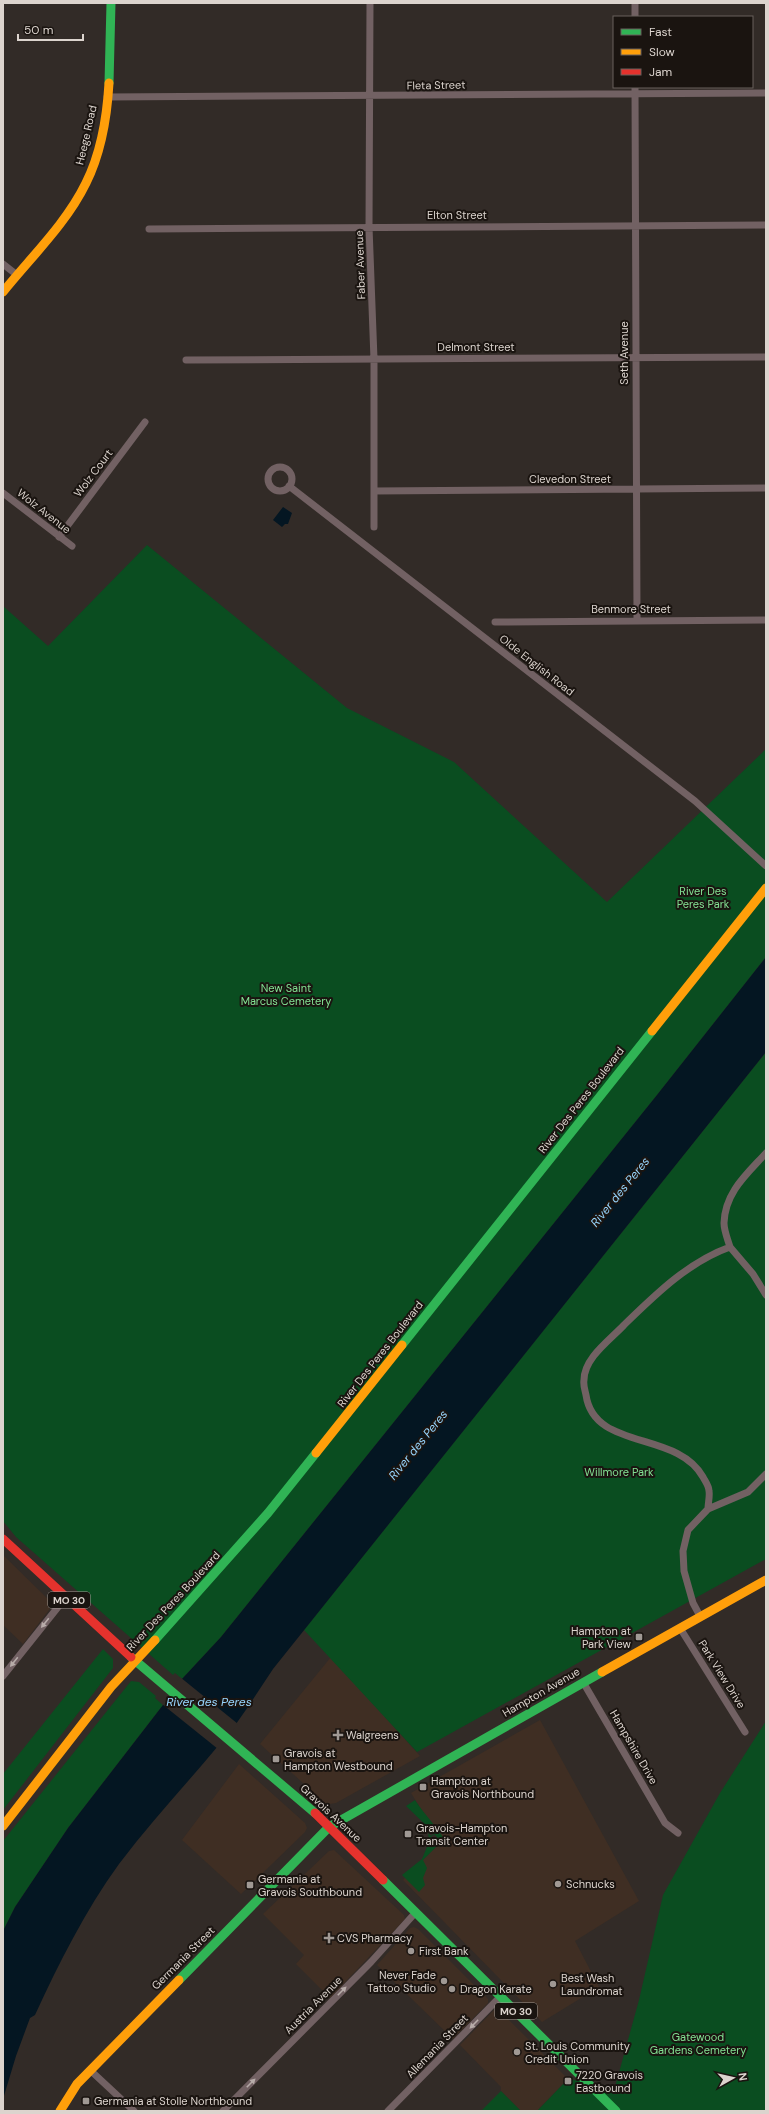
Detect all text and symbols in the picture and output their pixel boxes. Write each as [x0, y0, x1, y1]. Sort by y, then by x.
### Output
scale bar [18, 16, 83, 42]
legend [613, 16, 753, 88]
text: 50 m [24, 22, 53, 38]
text: Fast [649, 24, 672, 40]
text: Slow [649, 44, 675, 60]
text: Jam [649, 64, 672, 80]
street label: Fleta Street [406, 77, 466, 93]
street label: Heege Road [72, 104, 100, 166]
street label: Elton Street [427, 208, 487, 222]
street label: Faber Avenue [352, 230, 368, 300]
street label: Seth Avenue [617, 321, 631, 385]
street label: Delmont Street [437, 340, 515, 354]
street label: Wolz Court [71, 446, 115, 500]
street label: Clevedon Street [529, 472, 611, 486]
street label: Wolz Avenue [14, 486, 74, 536]
street label: Benmore Street [591, 602, 671, 616]
street label: Olde English Road [497, 631, 577, 699]
park label: River Des Peres Park [677, 884, 730, 911]
park label: New Saint Marcus Cemetery [241, 981, 331, 1008]
street label: River Des Peres Boulevard [535, 1044, 627, 1156]
water label: River des Peres [587, 1154, 653, 1230]
street label: River Des Peres Boulevard [334, 1298, 426, 1410]
water label: River des Peres [385, 1407, 451, 1483]
park label: Willmore Park [584, 1465, 654, 1479]
street label: River Des Peres Boulevard [123, 1548, 223, 1654]
road number: MO 30 [48, 1592, 90, 1608]
one-way arrow [41, 1617, 50, 1628]
place label: Hampton at Park View [571, 1624, 632, 1651]
marker: Hampton at Park View [634, 1632, 644, 1642]
street label: Park View Drive [695, 1637, 749, 1711]
one-way arrow [9, 1657, 18, 1668]
street label: Hampton Avenue [500, 1664, 582, 1720]
water label: River des Peres [166, 1694, 252, 1710]
street label: Hampshire Drive [607, 1707, 661, 1787]
place label: Walgreens [346, 1728, 399, 1742]
marker: Walgreens [333, 1730, 343, 1740]
place label: Gravois at Hampton Westbound [284, 1746, 393, 1773]
marker: Gravois at Hampton Westbound [271, 1754, 281, 1764]
place label: Hampton at Gravois Northbound [431, 1774, 534, 1801]
street label: Gravois Avenue [297, 1781, 365, 1845]
marker: Hampton at Gravois Northbound [418, 1782, 428, 1792]
place label: Gravois-Hampton Transit Center [416, 1821, 507, 1848]
marker: Gravois-Hampton Transit Center [403, 1829, 413, 1839]
place label: Germania at Gravois Southbound [258, 1872, 362, 1899]
place label: Schnucks [566, 1877, 615, 1891]
marker: Schnucks [553, 1879, 563, 1889]
marker: Germania at Gravois Southbound [245, 1880, 255, 1890]
street label: Germania Street [149, 1924, 217, 1992]
place label: CVS Pharmacy [337, 1931, 412, 1945]
marker: CVS Pharmacy [324, 1933, 334, 1943]
place label: First Bank [419, 1944, 469, 1958]
marker: First Bank [406, 1946, 416, 1956]
place label: Never Fade Tattoo Studio [367, 1968, 436, 1995]
place label: Best Wash Laundromat [561, 1971, 623, 1998]
street label: Austria Avenue [281, 1973, 345, 2037]
marker: Never Fade Tattoo Studio [439, 1976, 449, 1986]
marker: Best Wash Laundromat [548, 1979, 558, 1989]
place label: Dragon Karate [460, 1982, 532, 1996]
marker: Dragon Karate [447, 1984, 457, 1994]
one-way arrow [337, 1986, 347, 1996]
road number: MO 30 [495, 2003, 537, 2019]
street label: Allemania Street [403, 2011, 471, 2081]
one-way arrow [469, 2019, 479, 2029]
park label: Gatewood Gardens Cemetery [650, 2030, 746, 2057]
place label: St. Louis Community Credit Union [525, 2039, 630, 2066]
marker: St. Louis Community Credit Union [512, 2047, 522, 2057]
north arrow [713, 2058, 753, 2098]
place label: 7220 Gravois Eastbound [576, 2068, 643, 2095]
text: N [735, 2072, 750, 2082]
marker: 7220 Gravois Eastbound [563, 2076, 573, 2086]
one-way arrow [246, 2078, 256, 2088]
place label: Germania at Stolle Northbound [94, 2094, 252, 2108]
marker: Germania at Stolle Northbound [81, 2096, 91, 2106]

